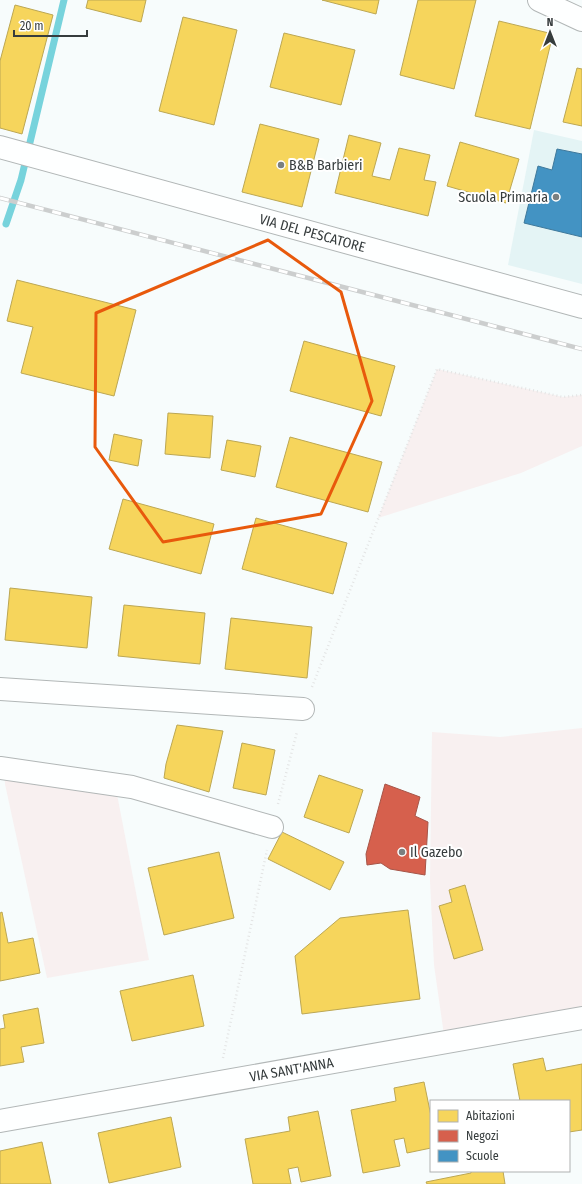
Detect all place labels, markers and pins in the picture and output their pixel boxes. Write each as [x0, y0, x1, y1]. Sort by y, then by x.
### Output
place label: B&B Barbieri [289, 157, 363, 174]
marker: B&B Barbieri [276, 160, 286, 170]
place label: Scuola Primaria [458, 189, 548, 206]
marker: Scuola Primaria [551, 192, 561, 202]
place label: Il Gazebo [410, 844, 463, 861]
marker: Il Gazebo [397, 847, 407, 857]

